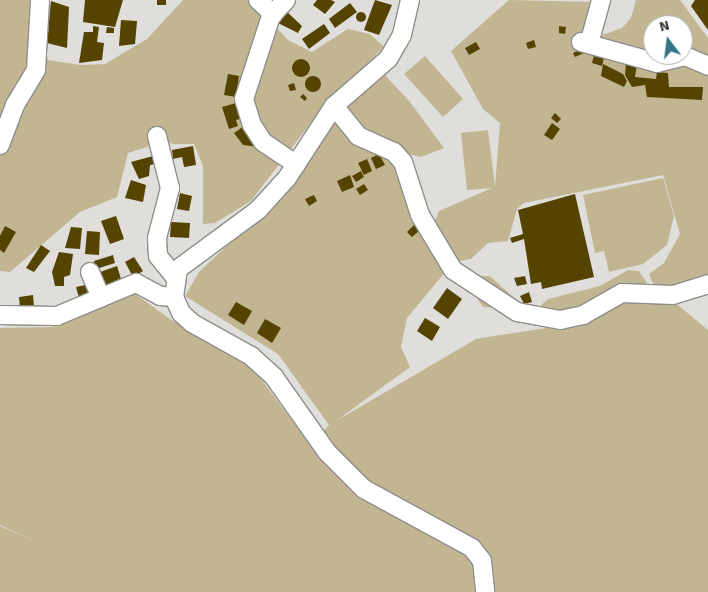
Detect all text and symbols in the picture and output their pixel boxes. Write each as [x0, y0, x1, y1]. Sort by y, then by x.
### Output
north arrow [643, 15, 693, 65]
text: N [657, 17, 671, 35]

